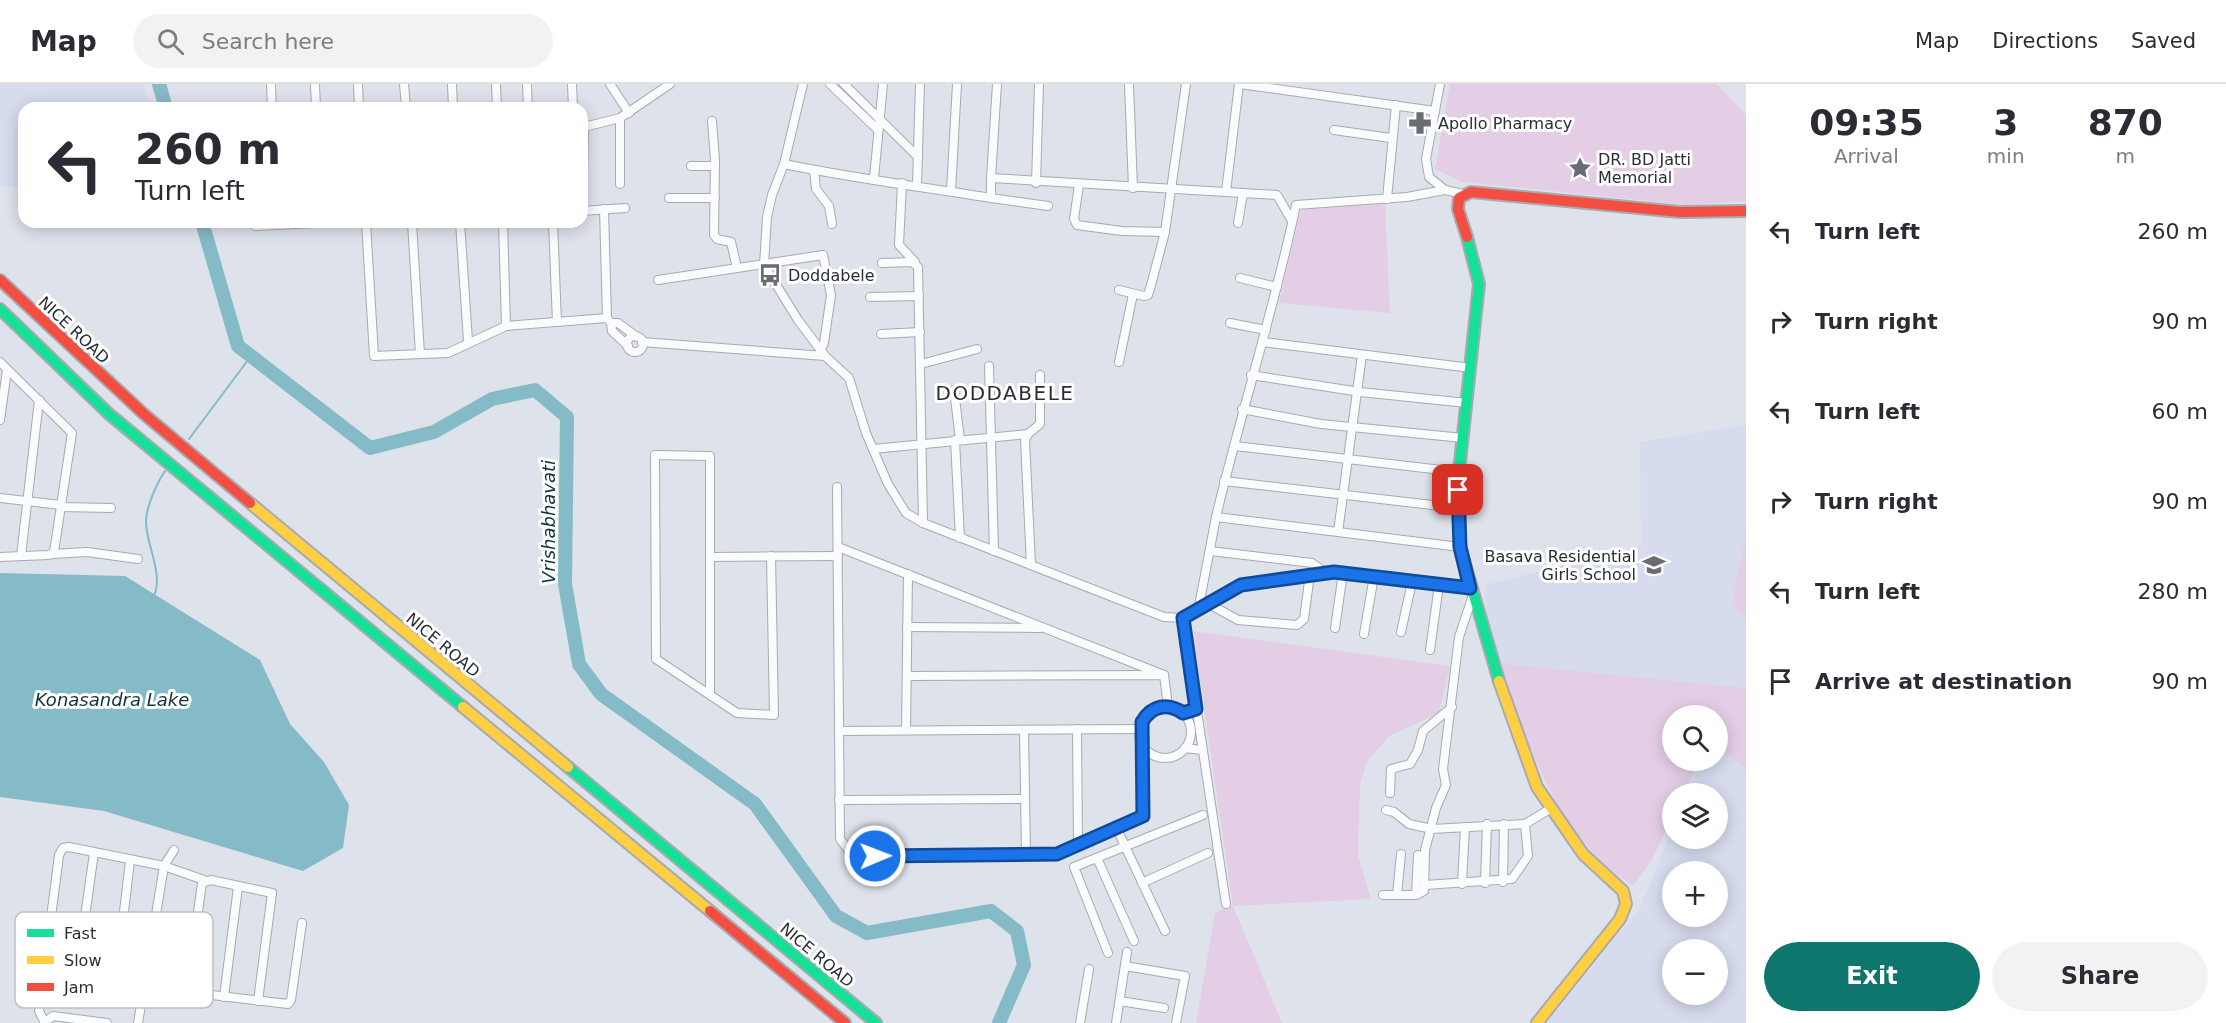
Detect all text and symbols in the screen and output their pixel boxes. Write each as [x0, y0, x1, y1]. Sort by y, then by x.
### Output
search box [133, 14, 553, 68]
text: Map [30, 25, 97, 58]
icon: search [154, 25, 187, 58]
text: Search here [202, 29, 334, 54]
text: Map [1915, 29, 1959, 53]
text: Directions [1992, 29, 2098, 53]
text: Saved [2131, 29, 2196, 53]
text: 09:35 [1809, 102, 1924, 143]
text: 3 [1993, 102, 2018, 143]
text: 870 [2088, 102, 2163, 143]
pharmacy icon: Apollo Pharmacy [1407, 110, 1433, 136]
place label: Apollo Pharmacy [1438, 114, 1572, 133]
text: 260 m [135, 125, 281, 174]
icon: left [36, 126, 114, 204]
text: Arrival [1834, 144, 1899, 168]
text: min [1987, 144, 2025, 168]
text: m [2116, 144, 2135, 168]
place label: DR. BD Jatti Memorial [1598, 150, 1691, 187]
place icon: DR. BD Jatti Memorial [1567, 155, 1593, 181]
text: Turn left [135, 175, 245, 206]
icon: left [1764, 215, 1797, 248]
text: Turn left [1815, 219, 1920, 244]
text: 260 m [2138, 219, 2208, 244]
bus stop icon: Doddabele [757, 262, 783, 288]
place label: Doddabele [788, 266, 875, 285]
street label: NICE ROAD [35, 292, 113, 368]
icon: right [1764, 305, 1797, 338]
text: Turn right [1815, 309, 1938, 334]
text: 90 m [2152, 309, 2208, 334]
district label: DODDABELE [936, 381, 1074, 405]
icon: left [1764, 395, 1797, 428]
text: Turn left [1815, 399, 1920, 424]
text: 60 m [2152, 399, 2208, 424]
water label: Vrishabhavati [538, 460, 559, 584]
pin [1432, 464, 1483, 515]
icon: arrive [1441, 473, 1474, 506]
icon: right [1764, 485, 1797, 518]
text: Turn right [1815, 489, 1938, 514]
text: 90 m [2152, 489, 2208, 514]
place label: Basava Residential Girls School [1485, 547, 1636, 584]
school or university icon: Basava Residential Girls School [1641, 552, 1667, 578]
icon: left [1764, 575, 1797, 608]
text: Turn left [1815, 579, 1920, 604]
text: 280 m [2138, 579, 2208, 604]
street label: NICE ROAD [403, 609, 483, 681]
icon: arrive [1764, 665, 1797, 698]
text: Arrive at destination [1815, 669, 2072, 694]
text: 90 m [2152, 669, 2208, 694]
water label: Konasandra Lake [35, 689, 189, 710]
map controls [1662, 705, 1728, 1005]
button: search [1662, 705, 1728, 771]
button: layers [1662, 783, 1728, 849]
position arrow [843, 824, 907, 888]
button: + [1662, 861, 1728, 927]
legend [15, 912, 213, 1008]
street label: NICE ROAD [777, 919, 857, 991]
text: Fast [64, 924, 96, 943]
button: − [1662, 939, 1728, 1005]
button: Exit [1764, 942, 1980, 1011]
button: Share [1992, 942, 2208, 1011]
text: Slow [64, 951, 101, 970]
text: Jam [63, 978, 94, 997]

